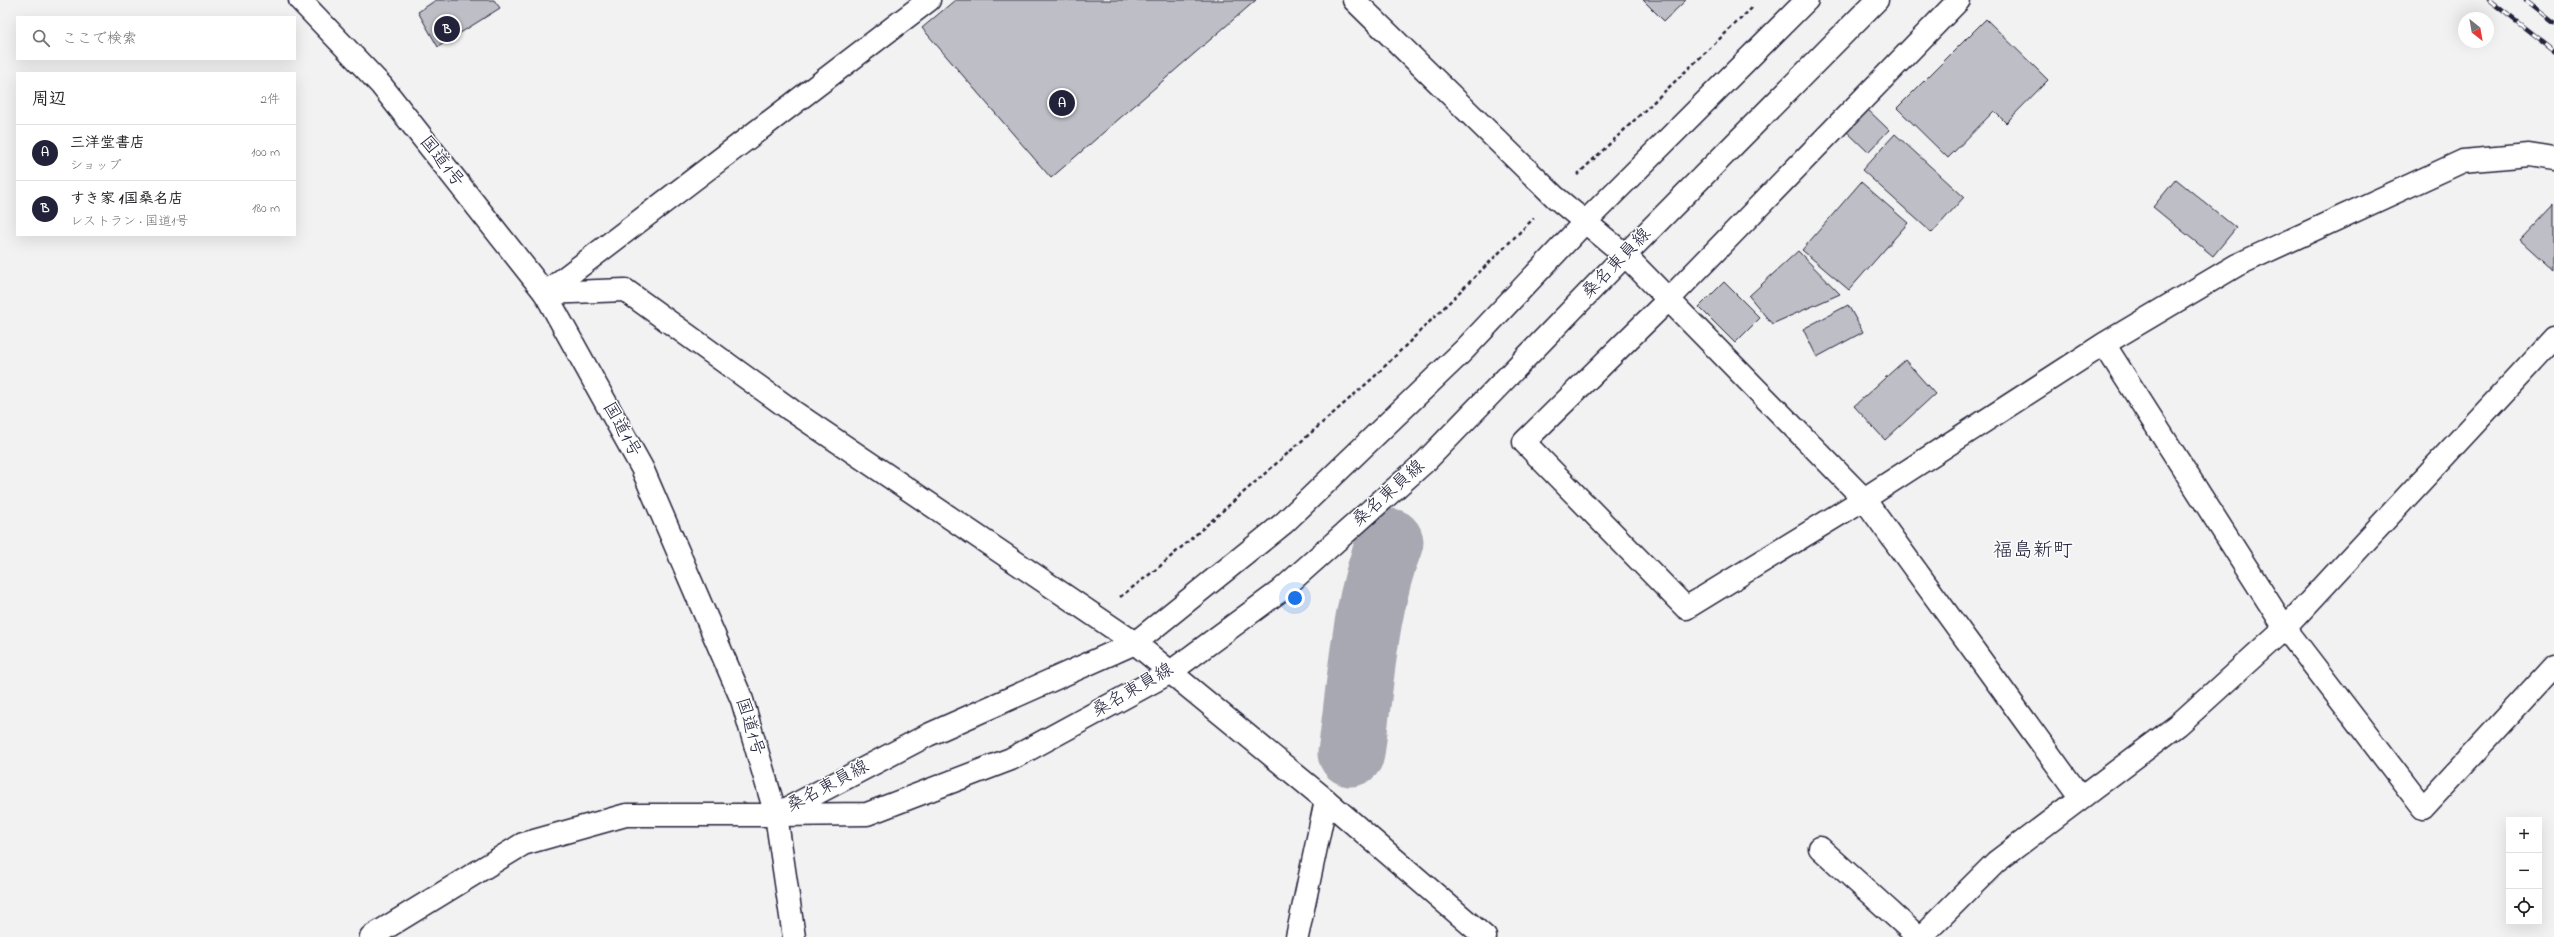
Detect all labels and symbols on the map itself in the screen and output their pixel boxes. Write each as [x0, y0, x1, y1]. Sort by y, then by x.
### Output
north arrow [2458, 12, 2494, 48]
pin: B [434, 14, 460, 44]
pin: A [1049, 88, 1075, 118]
street label: 国道1号 [412, 130, 470, 194]
street label: 桑名東員線 [1576, 223, 1658, 305]
street label: 国道1号 [595, 398, 647, 462]
street label: 桑名東員線 [1347, 454, 1431, 534]
district label: 福島新町 [1993, 537, 2073, 566]
your location [1285, 588, 1305, 608]
street label: 桑名東員線 [1088, 657, 1178, 725]
street label: 国道1号 [728, 695, 770, 759]
street label: 桑名東員線 [782, 754, 874, 820]

